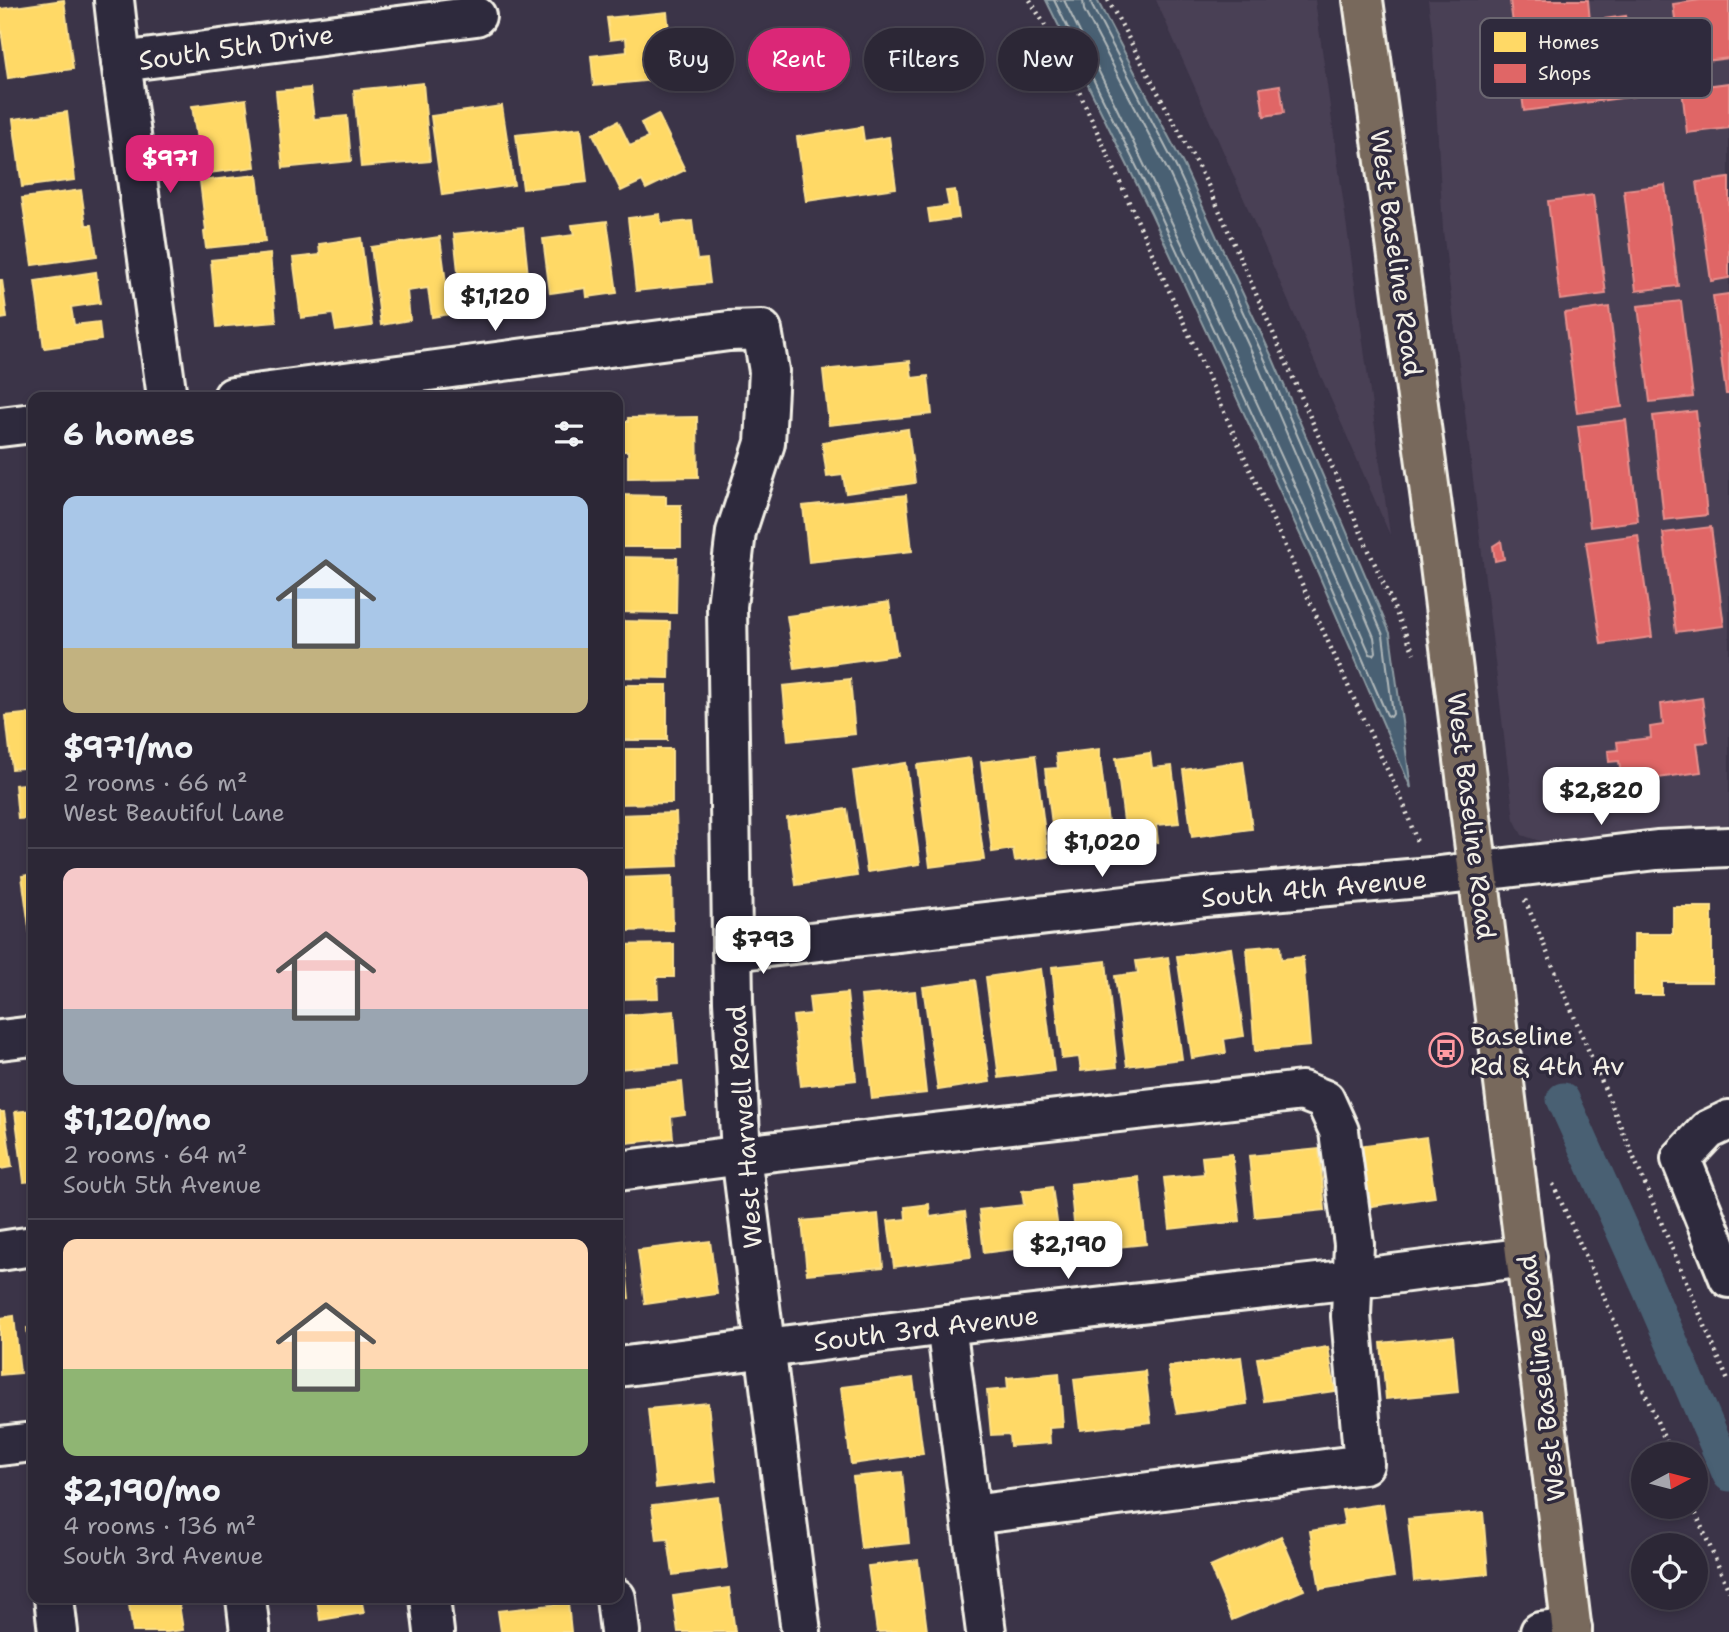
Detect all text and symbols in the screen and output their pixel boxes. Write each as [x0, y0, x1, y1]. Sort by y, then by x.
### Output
street label: South 5th Drive [136, 16, 336, 78]
legend [1480, 18, 1712, 98]
chip: Buy [644, 28, 734, 91]
chip: Rent [748, 28, 850, 91]
chip: Filters [864, 28, 984, 91]
chip: New [998, 28, 1098, 91]
text: Homes [1538, 30, 1599, 55]
text: Shops [1538, 61, 1592, 86]
street label: West Baseline Road [1362, 128, 1432, 378]
pin: $971 [129, 136, 211, 195]
text: $971 [142, 143, 198, 173]
pin: $1,120 [438, 274, 552, 333]
text: $1,120 [460, 281, 530, 311]
text: 6 homes [63, 414, 195, 455]
icon: filters [550, 415, 588, 453]
icon: home [263, 541, 389, 667]
street label: West Baseline Road [1439, 691, 1505, 941]
text: $971/mo [63, 727, 194, 768]
text: 2 rooms · 66 m² [63, 768, 248, 798]
pin: $2,820 [1544, 768, 1658, 827]
text: $2,820 [1559, 775, 1643, 805]
text: West Beautiful Lane [63, 798, 285, 828]
pin: $1,020 [1045, 820, 1159, 879]
text: $1,020 [1063, 827, 1141, 857]
street label: South 4th Avenue [1200, 861, 1428, 915]
icon: home [263, 913, 389, 1039]
pin: $793 [722, 916, 804, 976]
text: $793 [731, 924, 795, 954]
street label: West Harwell Road [718, 1004, 770, 1250]
place label: Baseline Rd & 4th Av [1470, 1018, 1625, 1083]
bus stop icon: Baseline Rd & 4th Av [1427, 1031, 1465, 1069]
text: $1,120/mo [63, 1099, 211, 1140]
text: 2 rooms · 64 m² [63, 1140, 247, 1170]
text: South 5th Avenue [63, 1170, 262, 1200]
pin: $2,190 [1011, 1222, 1125, 1281]
text: $2,190 [1029, 1229, 1107, 1259]
street label: West Baseline Road [1508, 1253, 1574, 1503]
icon: home [263, 1284, 389, 1410]
street label: South 3rd Avenue [811, 1297, 1041, 1359]
north arrow [1631, 1442, 1708, 1519]
map controls [1631, 1442, 1708, 1610]
text: $2,190/mo [63, 1470, 221, 1511]
text: 4 rooms · 136 m² [63, 1511, 256, 1541]
button: locate [1631, 1533, 1708, 1610]
text: South 3rd Avenue [63, 1541, 263, 1571]

